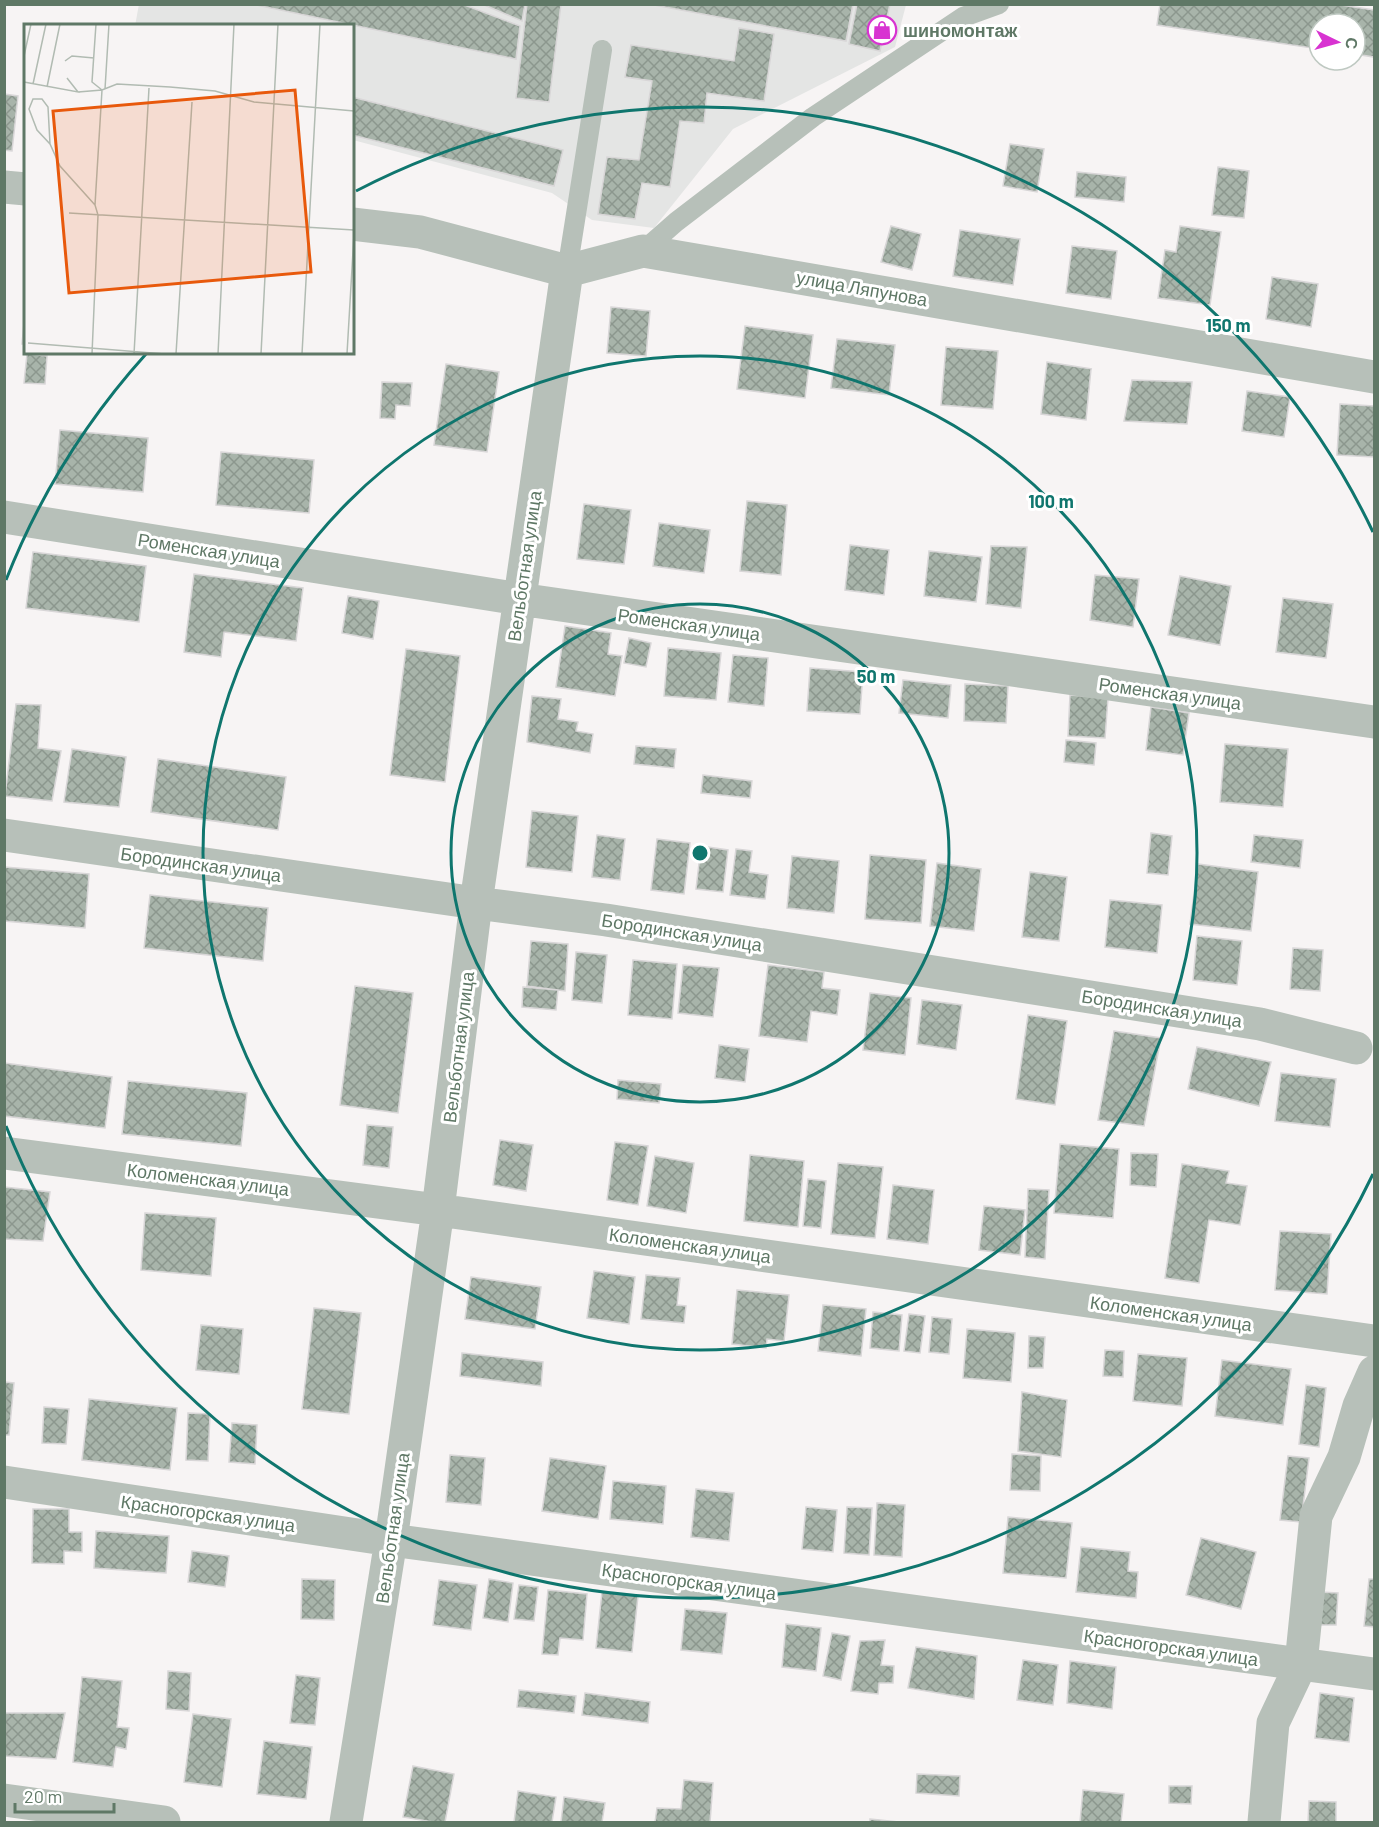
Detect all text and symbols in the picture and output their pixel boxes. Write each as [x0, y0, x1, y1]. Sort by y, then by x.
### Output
north arrow [1307, 12, 1367, 72]
shop icon: шиномонтаж [866, 14, 898, 46]
place label: шиномонтаж [903, 19, 1017, 41]
inset map [24, 24, 354, 354]
text: С [1342, 37, 1362, 50]
street label: улица Ляпунова [795, 266, 930, 311]
text: 150 m [1206, 314, 1250, 336]
street label: Вельботная улица [503, 488, 546, 643]
text: 100 m [1028, 490, 1074, 512]
street label: Роменская улица [136, 528, 283, 572]
street label: Роменская улица [616, 603, 763, 645]
text: 50 m [857, 665, 895, 687]
street label: Роменская улица [1097, 672, 1244, 714]
street label: Бородинская улица [119, 842, 284, 886]
centre of rings [690, 843, 710, 863]
street label: Бородинская улица [600, 908, 765, 956]
street label: Вельботная улица [438, 969, 478, 1124]
street label: Бородинская улица [1080, 984, 1245, 1032]
street label: Коломенская улица [126, 1158, 291, 1200]
street label: Коломенская улица [608, 1223, 773, 1267]
street label: Коломенская улица [1089, 1291, 1254, 1335]
street label: Вельботная улица [371, 1450, 414, 1605]
street label: Красногорская улица [119, 1490, 298, 1536]
street label: Красногорская улица [600, 1558, 779, 1604]
street label: Красногорская улица [1082, 1624, 1261, 1670]
scale bar [15, 1776, 114, 1814]
text: 20 m [24, 1785, 62, 1807]

